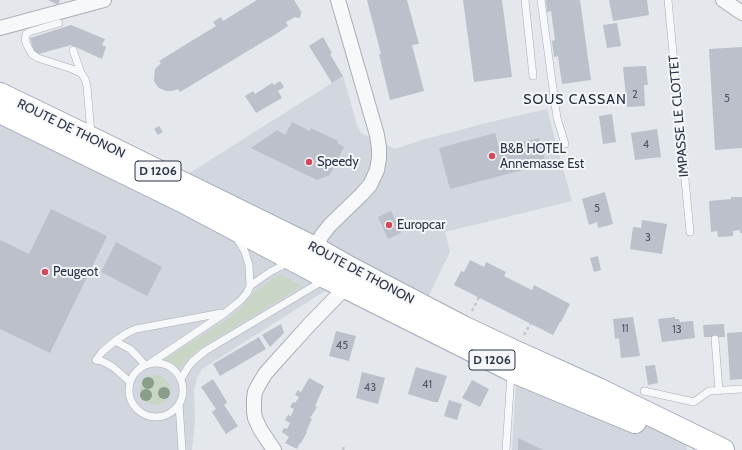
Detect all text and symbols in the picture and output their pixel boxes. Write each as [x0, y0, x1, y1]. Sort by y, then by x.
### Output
street label: IMPASSE LE CLOTTET [666, 54, 692, 178]
house number: 2 [632, 88, 638, 102]
district label: SOUS CASSAN [523, 92, 627, 108]
house number: 5 [724, 92, 730, 106]
street label: ROUTE DE THONON [14, 96, 128, 162]
house number: 4 [643, 138, 649, 152]
place label: B&B HOTEL Annemasse Est [500, 141, 584, 172]
marker: B&B HOTEL Annemasse Est [487, 151, 497, 161]
place label: Speedy [317, 154, 359, 170]
marker: Speedy [304, 157, 314, 167]
road number: D 1206 [135, 161, 181, 181]
house number: 5 [594, 202, 600, 216]
place label: Europcar [397, 217, 445, 233]
marker: Europcar [384, 220, 394, 230]
house number: 3 [645, 231, 651, 245]
street label: ROUTE DE THONON [305, 238, 417, 308]
place label: Peugeot [53, 264, 98, 280]
marker: Peugeot [40, 267, 50, 277]
house number: 11 [621, 322, 629, 336]
house number: 13 [672, 323, 682, 337]
house number: 45 [336, 339, 348, 353]
road number: D 1206 [469, 350, 515, 370]
house number: 41 [422, 378, 432, 392]
house number: 43 [364, 381, 376, 395]

